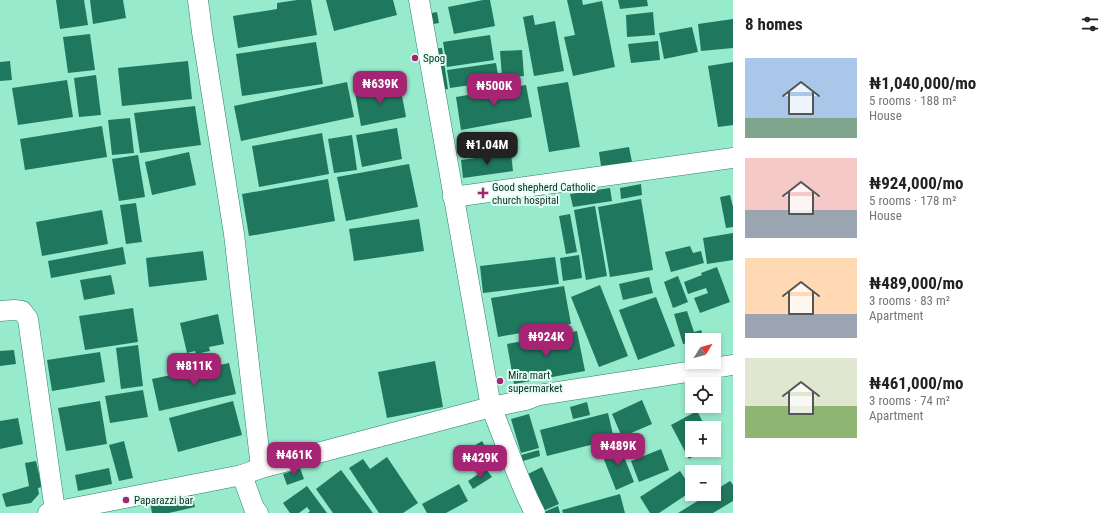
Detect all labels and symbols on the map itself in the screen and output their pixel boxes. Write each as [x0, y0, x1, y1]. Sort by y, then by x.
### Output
place label: Spog [423, 52, 445, 65]
marker: Spog [410, 53, 420, 63]
pin: ₦639K [352, 71, 408, 105]
pin: ₦500K [466, 73, 522, 107]
pin: ₦1.04M [454, 132, 520, 166]
place label: Good shepherd Catholic church hospital [492, 181, 596, 207]
marker: Good shepherd Catholic church hospital [477, 187, 489, 199]
pin: ₦924K [518, 324, 574, 358]
north arrow [685, 333, 721, 369]
pin: ₦811K [166, 353, 222, 387]
place label: Mira mart supermarket [508, 369, 562, 395]
marker: Mira mart supermarket [495, 376, 505, 386]
pin: ₦489K [590, 433, 646, 467]
pin: ₦461K [266, 442, 322, 476]
pin: ₦429K [452, 445, 508, 479]
place label: Paparazzi bar [134, 494, 194, 507]
marker: Paparazzi bar [121, 495, 131, 505]

